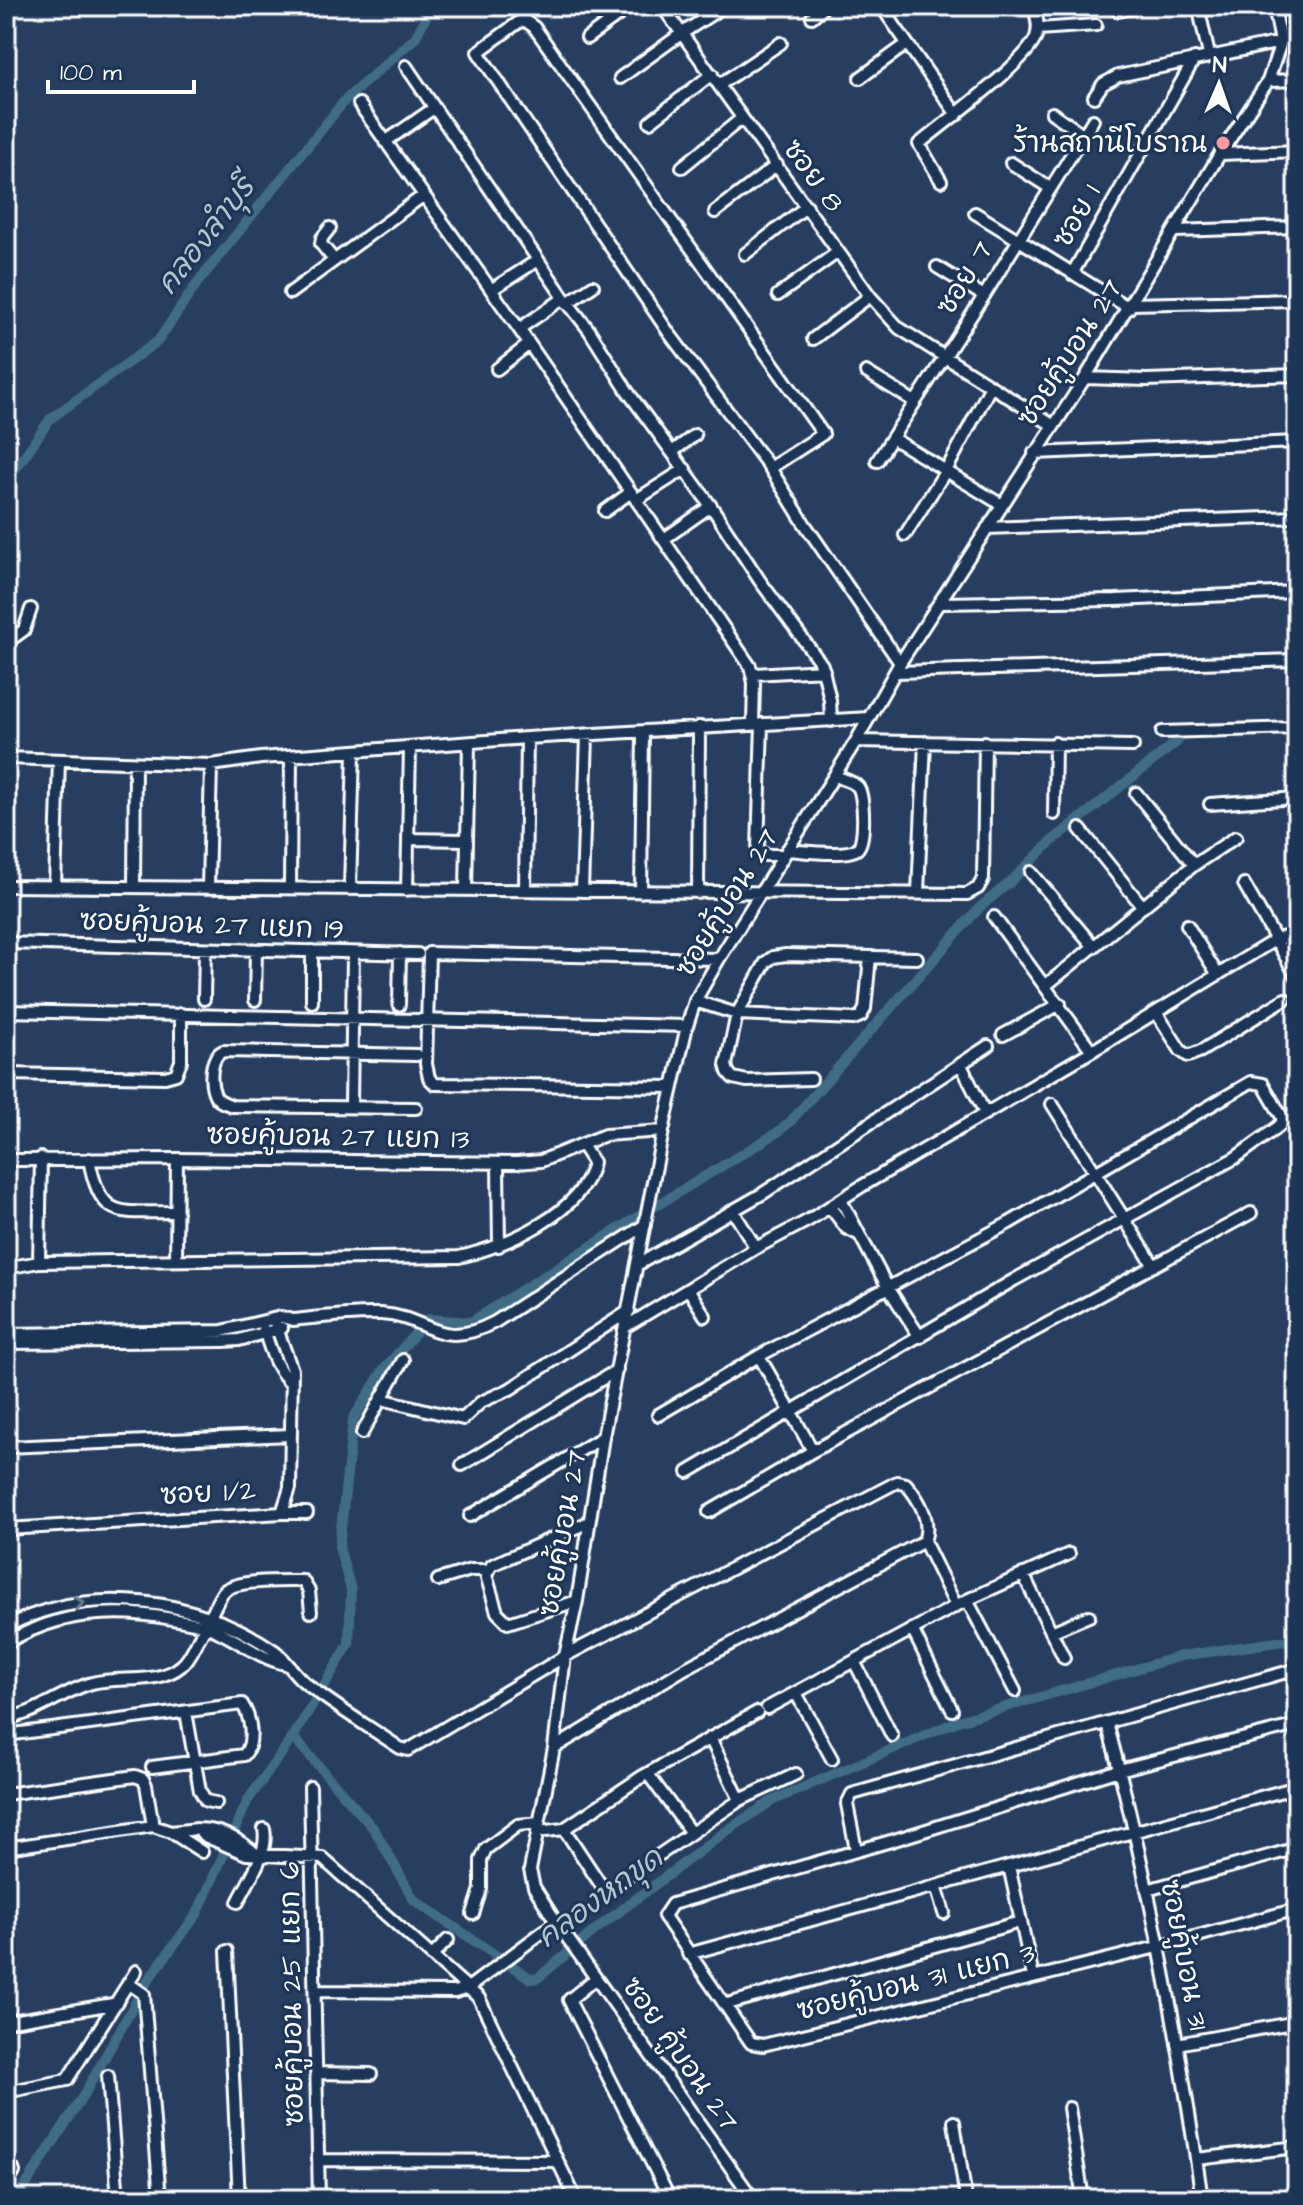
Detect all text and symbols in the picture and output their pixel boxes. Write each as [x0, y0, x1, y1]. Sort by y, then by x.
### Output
scale bar [48, 44, 194, 94]
north arrow [1179, 44, 1259, 124]
text: N [1212, 50, 1227, 81]
text: 100 m [60, 56, 122, 90]
place label: ร้านสถานีโบราณ [1013, 123, 1207, 163]
street label: ซอย 8 [773, 132, 853, 220]
marker: ร้านสถานีโบราณ [1214, 134, 1232, 152]
water label: คลองลำบุรี [147, 163, 270, 303]
street label: ซอย 1 [1043, 177, 1111, 255]
street label: ซอย 7 [927, 233, 1003, 323]
street label: ซอยคู้บอน 27 [1008, 272, 1132, 434]
street label: ซอยคู้บอน 27 [666, 821, 788, 985]
street label: ซอยคู้บอน 27 แยก 19 [79, 901, 345, 949]
street label: ซอยคู้บอน 27 แยก 13 [206, 1115, 470, 1159]
street label: ซอยคู้บอน 27 [529, 1447, 597, 1619]
street label: ซอย 1/2 [159, 1471, 257, 1515]
one-way arrow [73, 1595, 86, 1612]
water label: คลองหกขุด [528, 1837, 673, 1958]
street label: ซอยคู้บอน 25 แยก 6 [270, 1861, 314, 2127]
street label: ซอยคู้บอน 31 [1150, 1876, 1218, 2034]
street label: ซอยคู้บอน 31 แยก 3 [793, 1934, 1039, 2030]
street label: ซอย คู้บอน 27 [612, 1969, 748, 2139]

